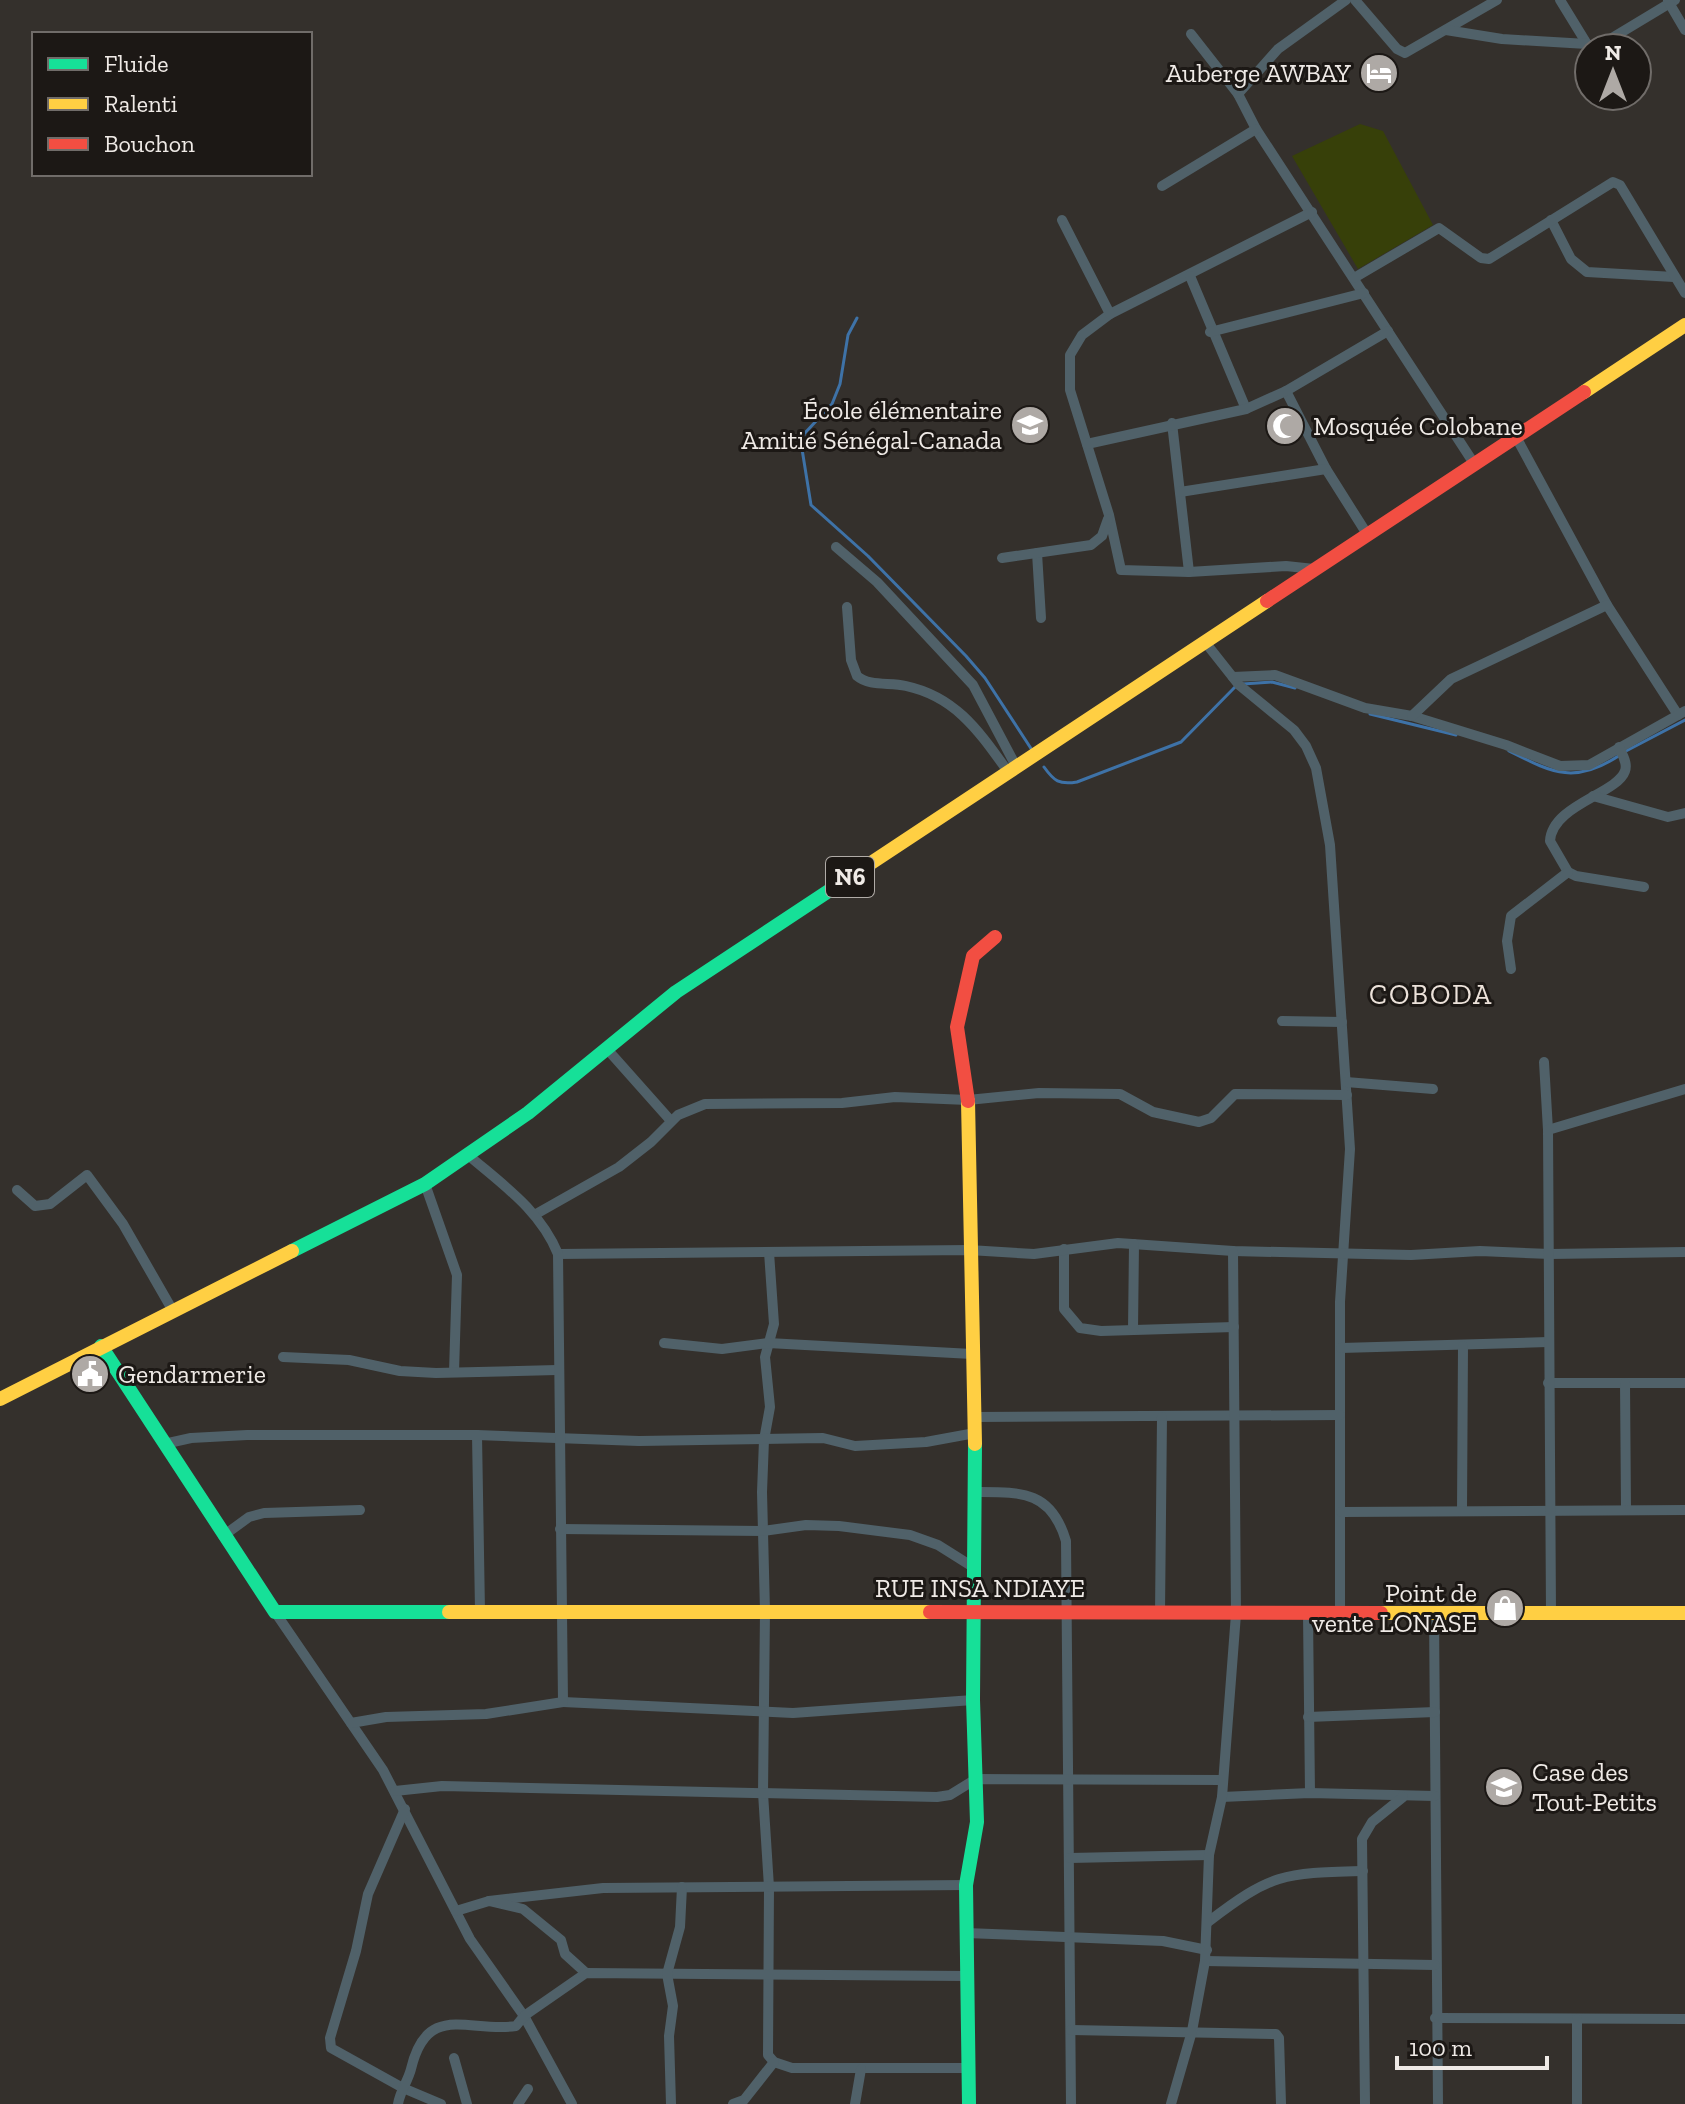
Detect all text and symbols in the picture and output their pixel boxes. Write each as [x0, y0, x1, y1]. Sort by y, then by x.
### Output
legend [32, 32, 312, 176]
north arrow [1573, 32, 1653, 112]
text: N [1605, 39, 1622, 66]
text: Fluide [104, 49, 168, 78]
hotel icon: Auberge AWBAY [1358, 52, 1400, 94]
place label: Auberge AWBAY [1166, 57, 1351, 89]
text: Ralenti [104, 89, 178, 118]
text: Bouchon [104, 129, 195, 158]
place label: École élémentaire Amitié Sénégal-Canada [741, 394, 1002, 456]
school or university icon: École élémentaire Amitié Sénégal-Canada [1009, 404, 1051, 446]
mosque icon: Mosquée Colobane [1264, 405, 1306, 447]
place label: Mosquée Colobane [1313, 410, 1523, 442]
road number: N6 [826, 857, 874, 897]
district label: COBODA [1369, 978, 1493, 1011]
public building icon: Gendarmerie [69, 1353, 111, 1395]
place label: Gendarmerie [118, 1358, 266, 1390]
street label: RUE INSA NDIAYE [875, 1572, 1085, 1604]
place label: Point de vente LONASE [1312, 1577, 1477, 1639]
shop icon: Point de vente LONASE [1484, 1587, 1526, 1629]
place label: Case des Tout-Petits [1532, 1756, 1657, 1818]
school or university icon: Case des Tout-Petits [1483, 1766, 1525, 1808]
scale bar [1397, 2020, 1547, 2070]
text: 100 m [1409, 2033, 1472, 2062]

